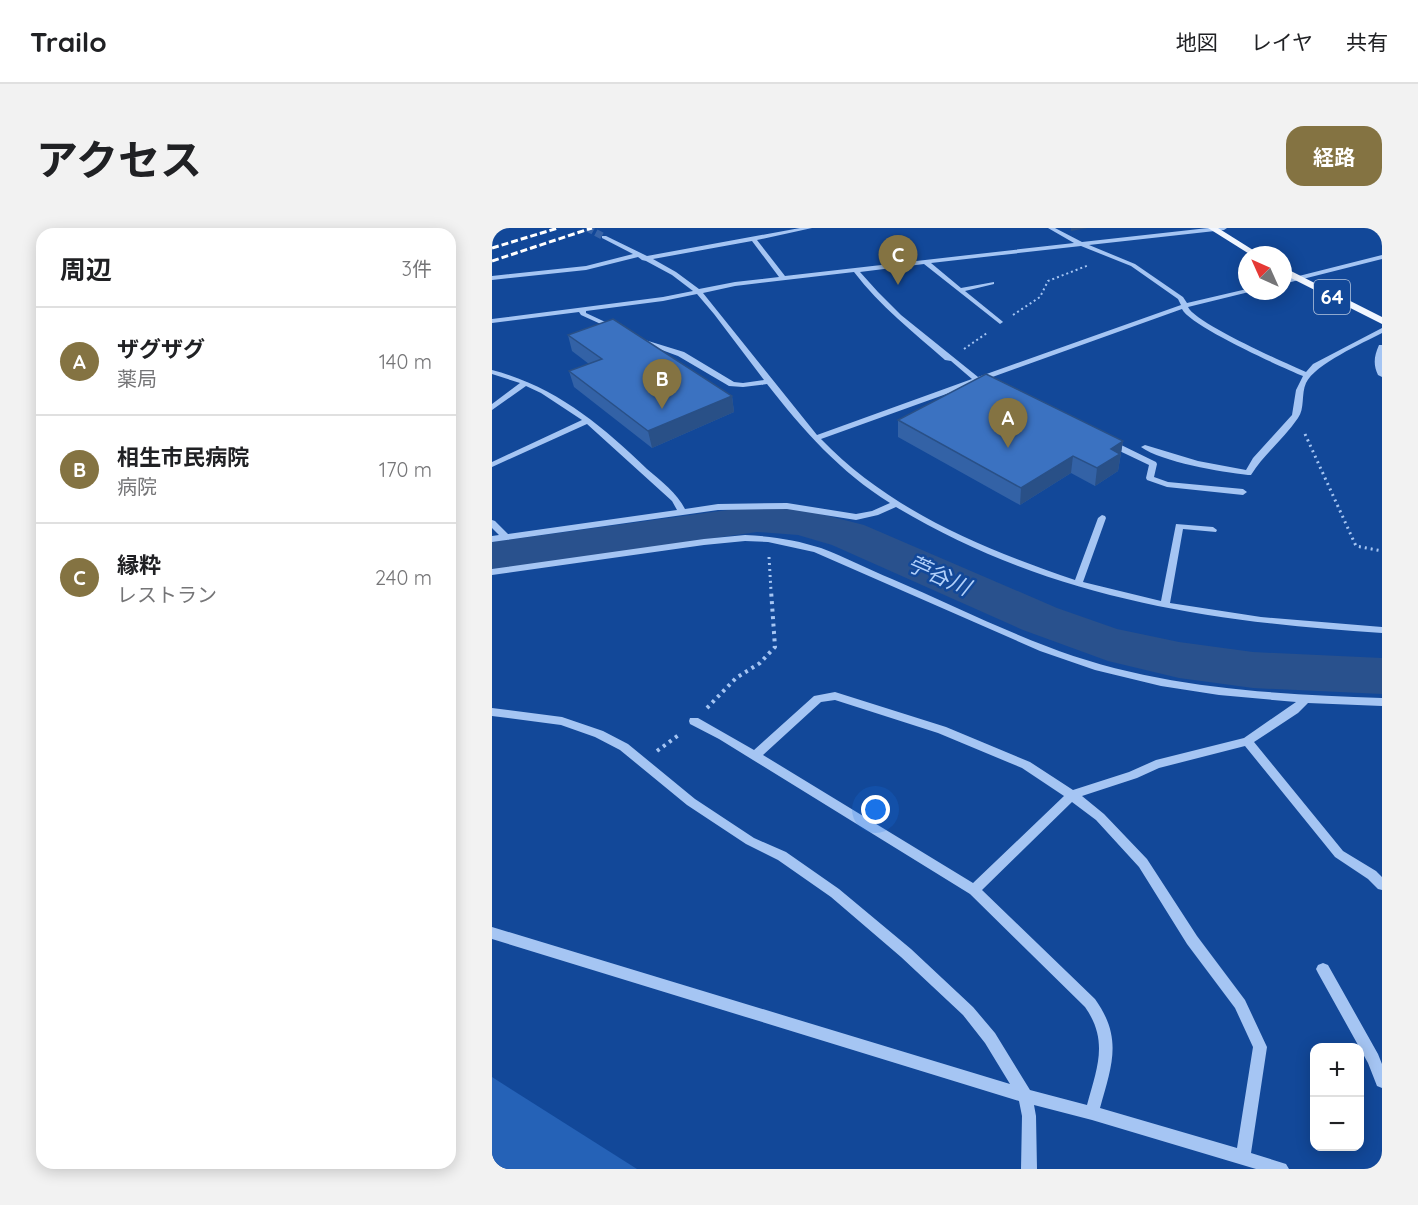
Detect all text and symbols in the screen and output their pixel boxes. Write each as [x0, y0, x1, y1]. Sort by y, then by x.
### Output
text: Trailo [30, 24, 107, 59]
text: 地図 [1176, 29, 1218, 55]
text: レイヤ [1251, 29, 1313, 55]
text: 共有 [1346, 29, 1388, 55]
button: 経路 [1286, 126, 1382, 186]
text: アクセス [36, 133, 202, 186]
pin: C [878, 236, 918, 285]
north arrow [1238, 246, 1292, 300]
text: 周辺 [60, 253, 112, 286]
text: 3件 [402, 256, 432, 281]
road number: 64 [1314, 280, 1350, 314]
text: ザグザグ [117, 335, 205, 363]
text: A [73, 349, 86, 374]
text: 140 m [379, 349, 432, 374]
pin: B [642, 360, 682, 409]
text: 薬局 [117, 366, 157, 391]
pin: A [988, 398, 1028, 448]
text: 相生市民病院 [117, 443, 249, 471]
text: B [73, 457, 86, 482]
text: 170 m [379, 457, 432, 482]
text: 病院 [117, 474, 157, 499]
water label: 苧谷川 [903, 549, 977, 602]
text: 縁粋 [117, 551, 161, 579]
text: C [73, 565, 86, 590]
text: 240 m [375, 565, 432, 590]
text: レストラン [117, 582, 217, 607]
your location [861, 795, 890, 824]
map controls [1310, 1043, 1364, 1151]
button: + [1310, 1043, 1364, 1097]
button: − [1310, 1097, 1364, 1151]

